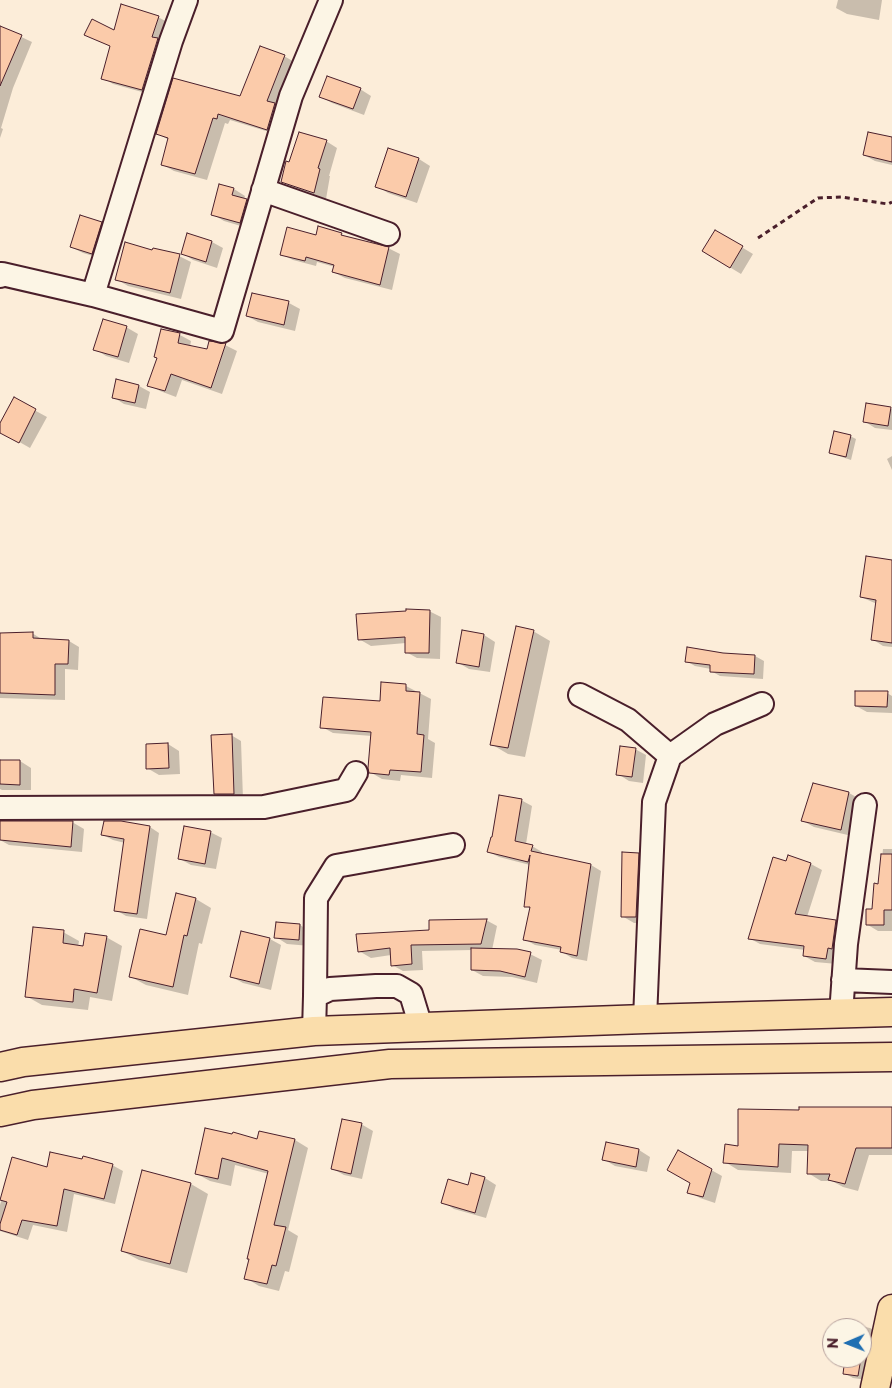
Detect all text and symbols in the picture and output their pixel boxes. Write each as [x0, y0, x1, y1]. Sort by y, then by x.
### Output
north arrow [822, 1318, 872, 1368]
text: N [822, 1338, 843, 1349]

